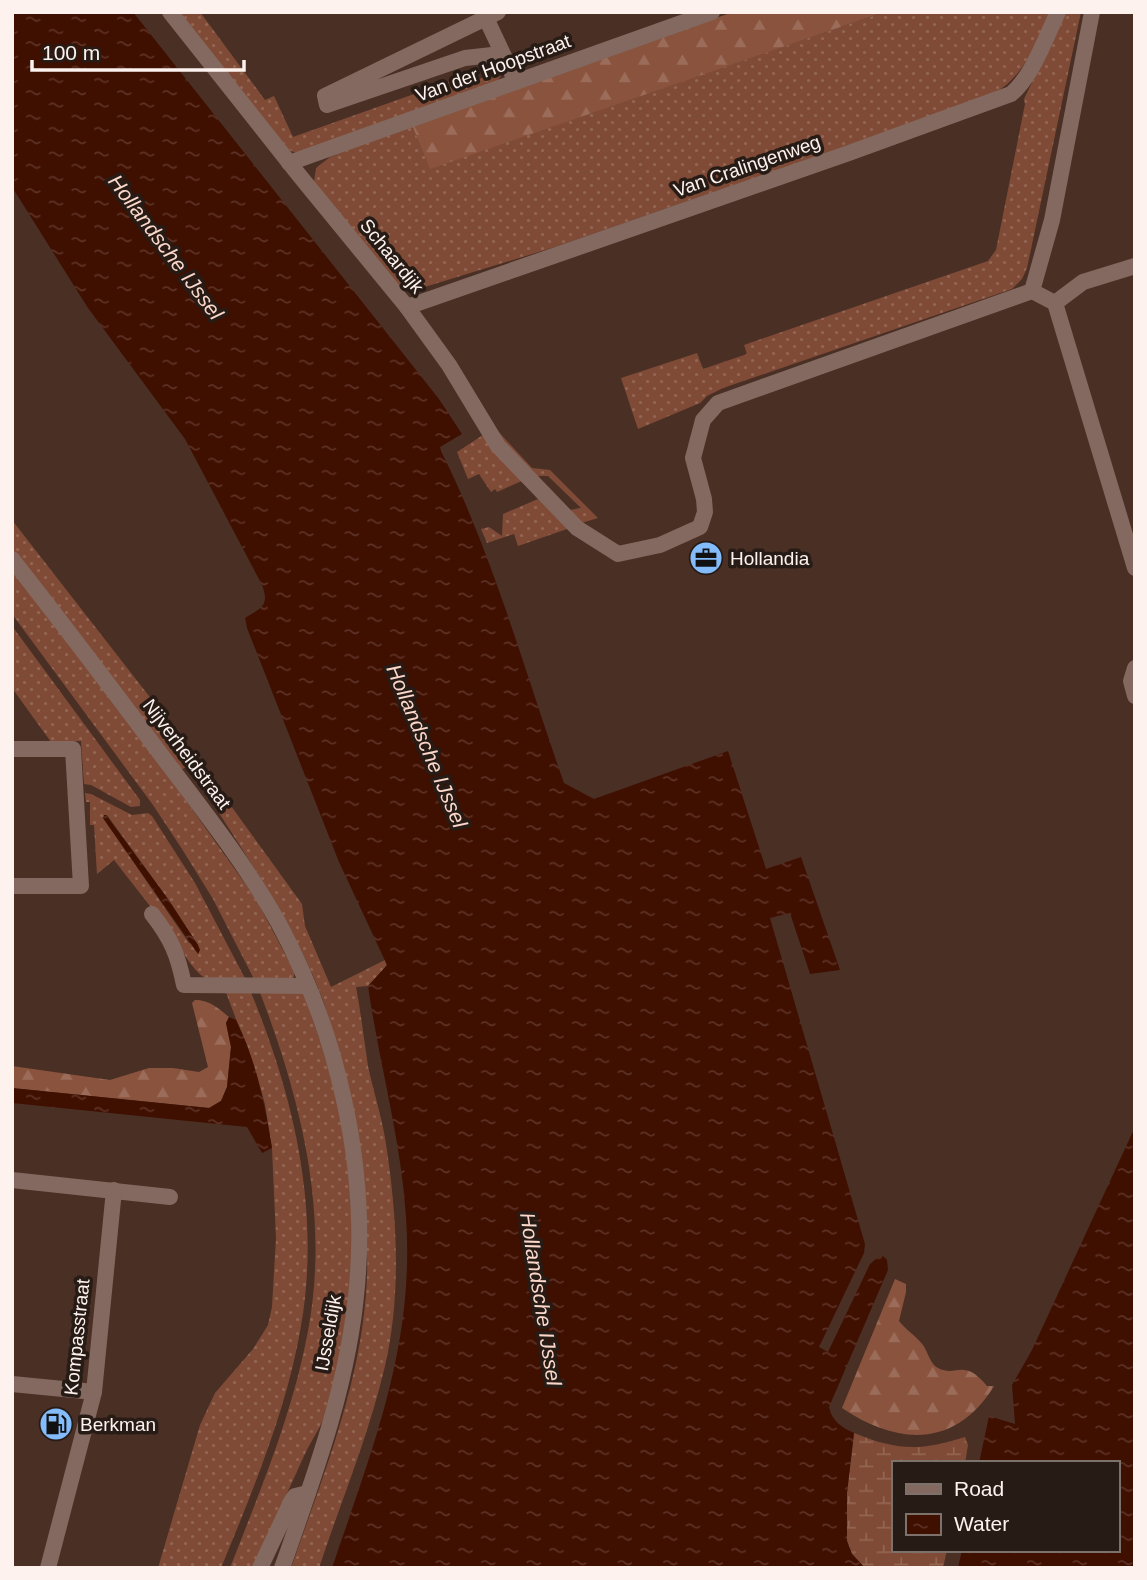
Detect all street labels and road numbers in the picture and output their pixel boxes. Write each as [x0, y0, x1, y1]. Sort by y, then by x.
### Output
street label: Van der Hoopstraat [413, 30, 574, 106]
street label: Van Cralingenweg [671, 131, 823, 201]
street label: Schaardijk [356, 215, 428, 297]
street label: Nijverheidstraat [139, 695, 236, 814]
street label: Kompasstraat [60, 1277, 94, 1396]
street label: IJsseldijk [311, 1293, 345, 1373]

